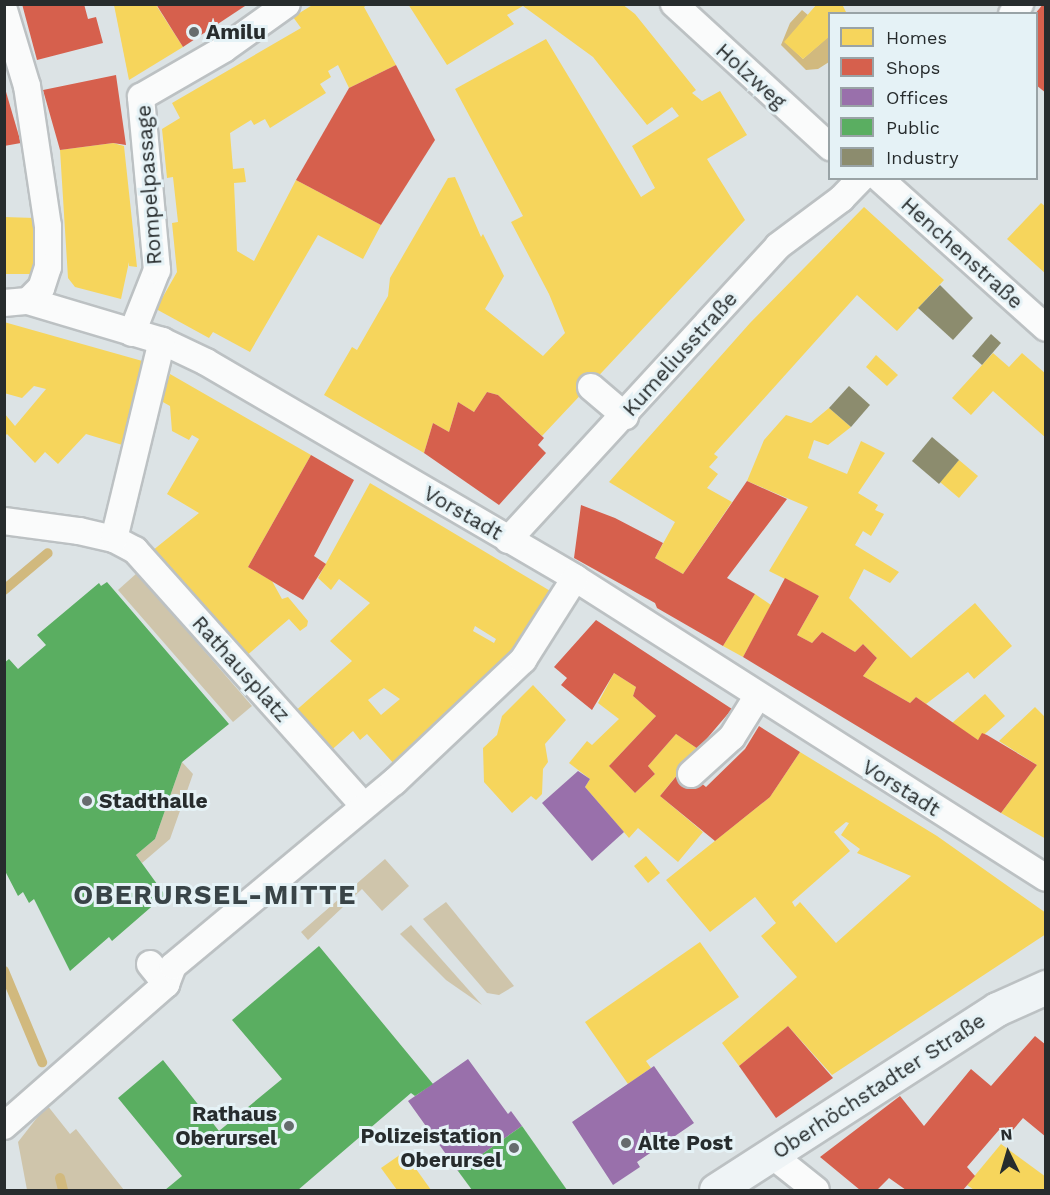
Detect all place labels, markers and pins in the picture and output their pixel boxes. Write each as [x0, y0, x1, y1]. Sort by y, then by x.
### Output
place label: Amilu [206, 19, 266, 45]
marker: Amilu [187, 25, 201, 39]
place label: Stadthalle [99, 788, 208, 814]
marker: Stadthalle [80, 794, 94, 808]
place label: Rathaus Oberursel [175, 1101, 277, 1151]
marker: Rathaus Oberursel [282, 1119, 296, 1133]
place label: Polizeistation Oberursel [361, 1123, 502, 1173]
place label: Alte Post [638, 1130, 733, 1156]
marker: Alte Post [619, 1136, 633, 1150]
marker: Polizeistation Oberursel [507, 1141, 521, 1155]

